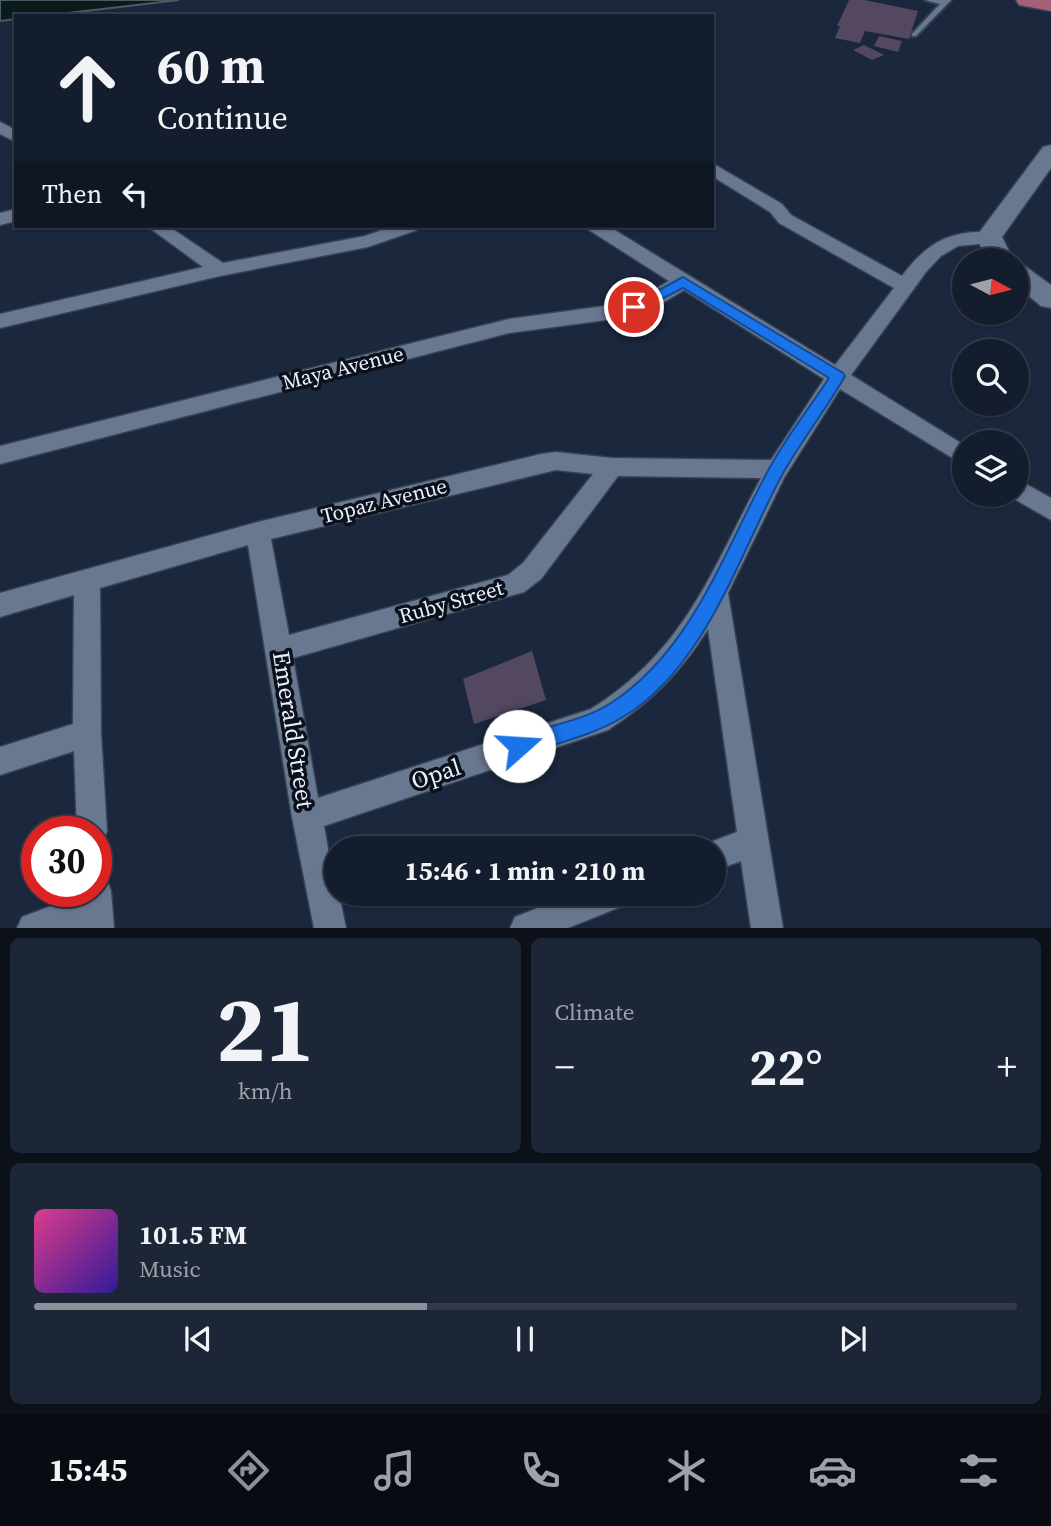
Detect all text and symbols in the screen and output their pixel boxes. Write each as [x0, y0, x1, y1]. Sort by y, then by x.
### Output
text: 60 m [157, 32, 265, 99]
icon: ahead [42, 42, 133, 133]
text: Continue [157, 96, 288, 140]
icon: left [116, 175, 154, 213]
text: Then [42, 176, 102, 212]
north arrow [952, 248, 1029, 326]
map controls [952, 248, 1029, 507]
pin [604, 277, 664, 337]
icon: arrive [615, 288, 653, 326]
street label: Maya Avenue [279, 338, 407, 397]
button: search [952, 339, 1029, 416]
button: layers [952, 430, 1029, 507]
street label: Topaz Avenue [318, 471, 450, 530]
street label: Ruby Street [395, 573, 507, 630]
street label: Emerald Street [265, 649, 322, 811]
position arrow [482, 709, 556, 783]
street label: Opal [407, 750, 465, 797]
speed limit sign: 30 [21, 816, 112, 907]
text: 15:46 · 1 min · 210 m [405, 853, 645, 889]
text: 21 [216, 967, 315, 1091]
text: Climate [555, 996, 634, 1028]
text: 22° [749, 1031, 822, 1102]
text: − [555, 1041, 575, 1093]
text: + [997, 1041, 1017, 1093]
text: km/h [238, 1075, 293, 1107]
text: 101.5 FM [139, 1217, 247, 1253]
text: Music [139, 1253, 201, 1285]
icon: previous [179, 1320, 217, 1358]
icon: pause [506, 1320, 544, 1358]
icon: next [834, 1320, 872, 1358]
icon: directions [224, 1446, 273, 1495]
icon: music [370, 1446, 419, 1495]
icon: phone [516, 1446, 565, 1495]
icon: climate [662, 1446, 711, 1495]
icon: car [808, 1446, 857, 1495]
icon: filters [954, 1446, 1003, 1495]
text: 15:45 [48, 1448, 127, 1492]

